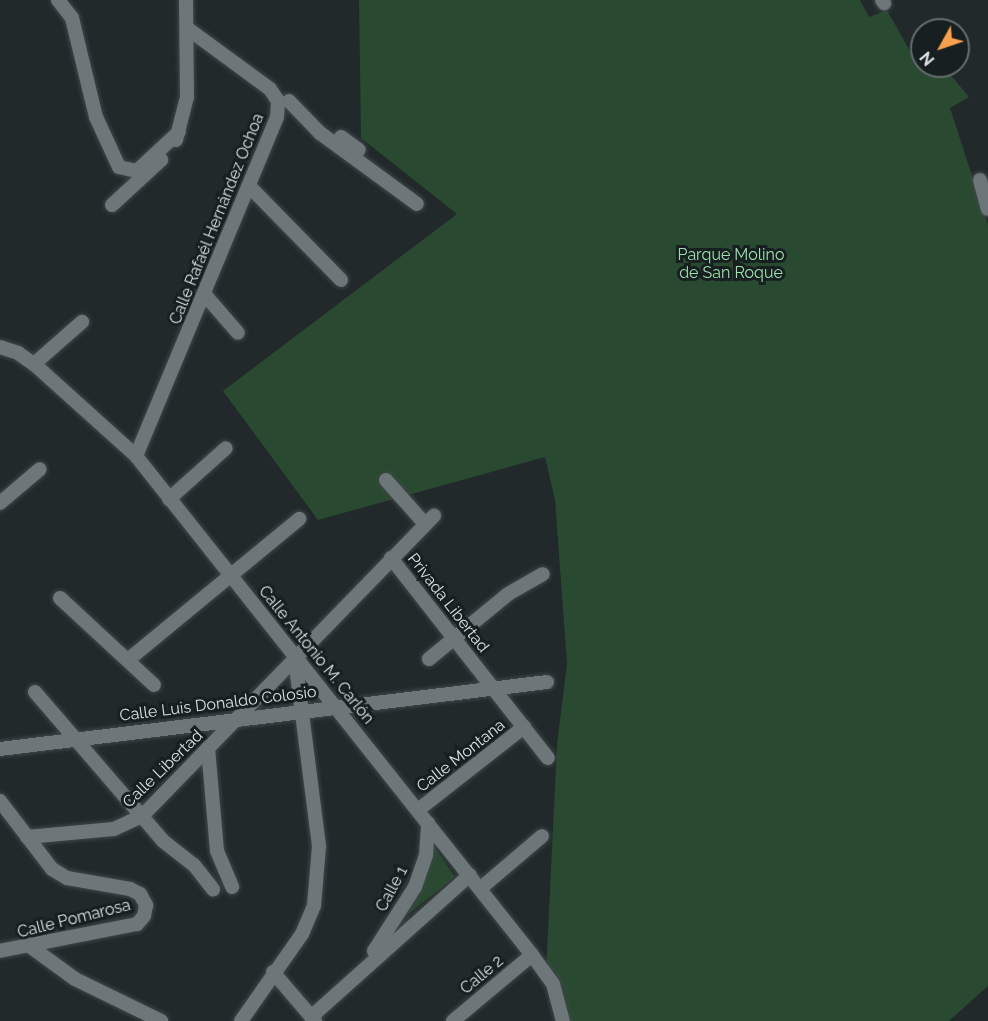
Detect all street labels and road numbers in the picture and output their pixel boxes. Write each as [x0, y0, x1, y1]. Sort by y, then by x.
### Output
street label: Calle Rafaél Hernández Ochoa [166, 111, 268, 327]
street label: Privada Libertad [403, 550, 493, 656]
street label: Calle Antonio M. Carlón [254, 582, 378, 728]
street label: Calle Luis Donaldo Colosio [119, 682, 317, 726]
street label: Calle Montana [413, 716, 509, 796]
street label: Calle Libertad [119, 726, 207, 812]
street label: Calle 1 [372, 863, 412, 915]
street label: Calle Pomarosa [15, 896, 133, 942]
street label: Calle 2 [457, 952, 507, 998]

